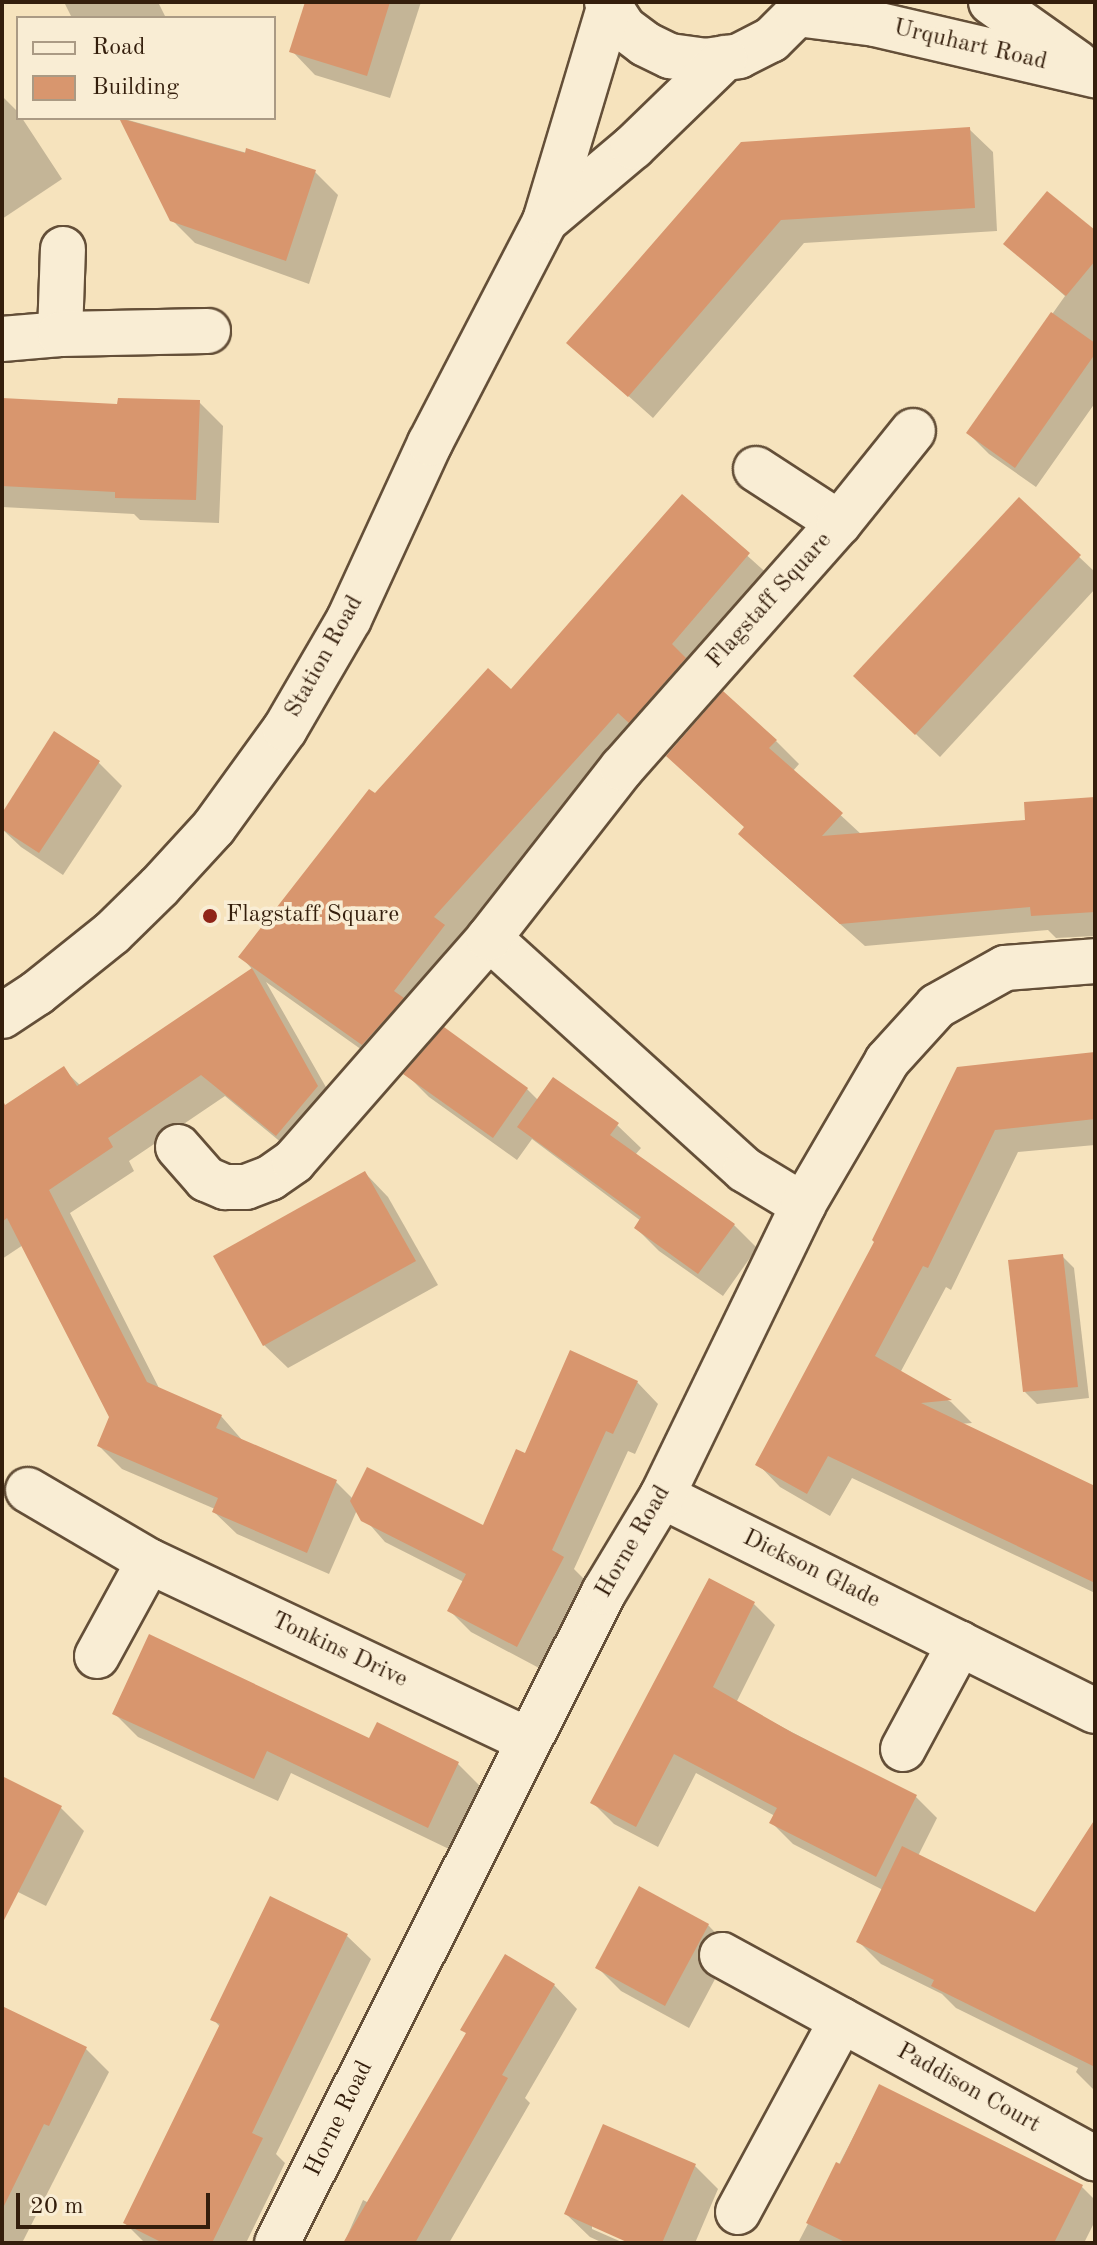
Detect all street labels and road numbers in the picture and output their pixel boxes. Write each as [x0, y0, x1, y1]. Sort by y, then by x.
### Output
street label: Urquhart Road [890, 14, 1050, 78]
street label: Flagstaff Square [701, 527, 839, 675]
street label: Station Road [280, 591, 370, 723]
street label: Horne Road [590, 1481, 678, 1603]
street label: Dickson Glade [738, 1524, 884, 1616]
street label: Tonkins Drive [266, 1607, 412, 1695]
street label: Paddison Court [891, 2038, 1045, 2140]
street label: Horne Road [300, 2057, 380, 2181]

